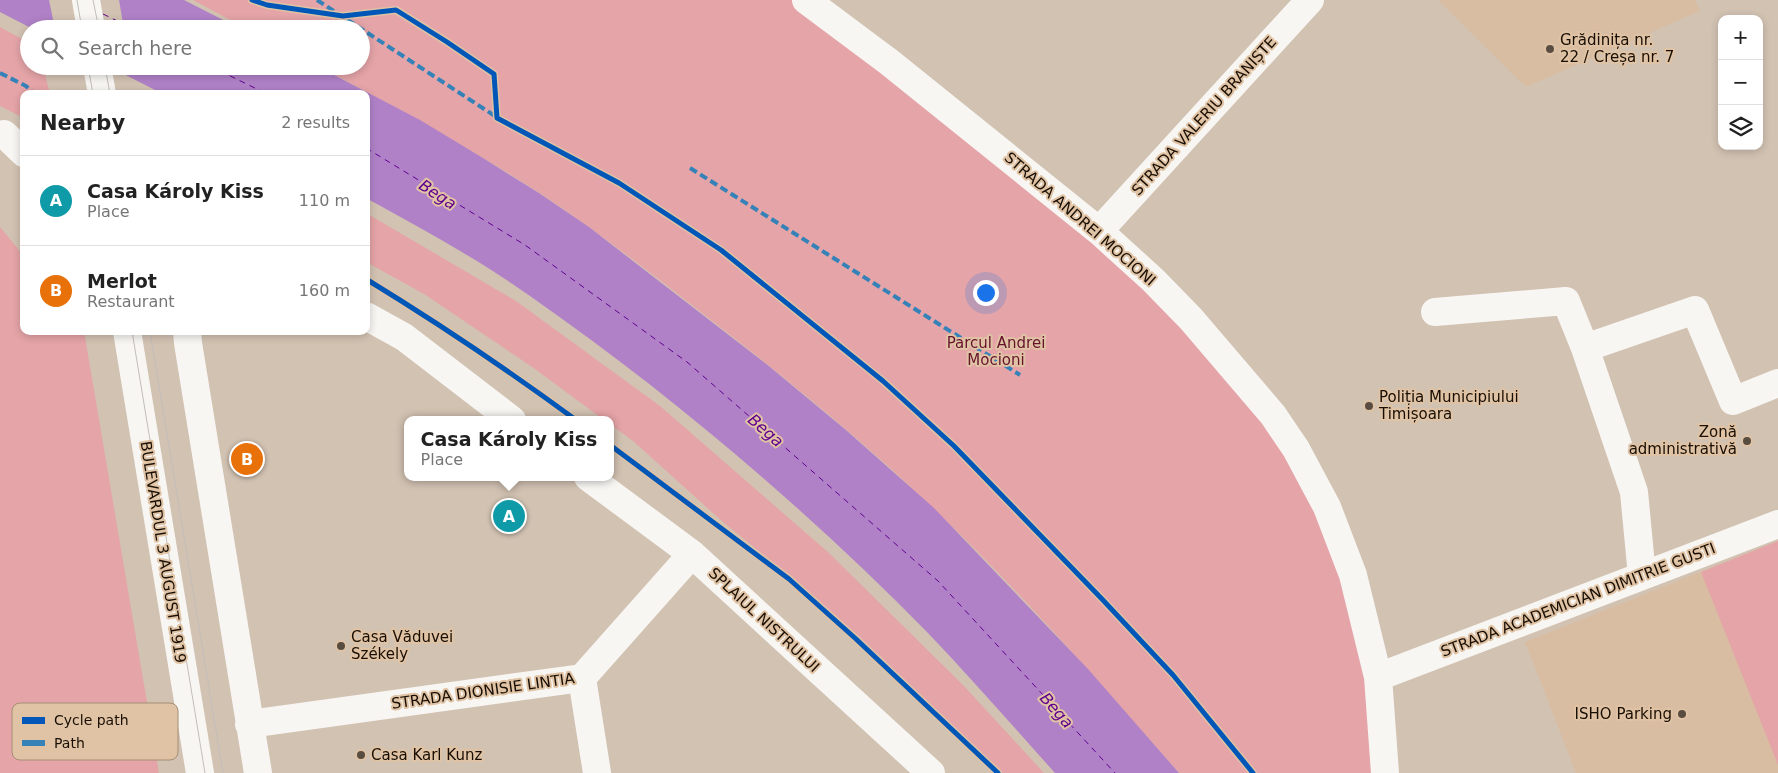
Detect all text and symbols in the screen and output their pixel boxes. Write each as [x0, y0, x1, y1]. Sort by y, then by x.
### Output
map controls [1718, 15, 1763, 150]
button: + [1718, 15, 1763, 60]
search box [20, 20, 370, 75]
place label: Grădinița nr. 22 / Creșa nr. 7 [1560, 31, 1674, 66]
street label: STRADA VALERIU BRANIȘTE [1128, 33, 1280, 199]
icon: search [38, 34, 66, 62]
text: Search here [78, 37, 192, 59]
marker: Grădinița nr. 22 / Creșa nr. 7 [1544, 43, 1556, 55]
button: − [1718, 60, 1763, 105]
button: layers [1718, 105, 1763, 150]
text: Nearby [40, 111, 125, 135]
text: 2 results [281, 113, 350, 132]
street label: STRADA ANDREI MOCIONI [1001, 148, 1159, 290]
water label: Bega [415, 175, 460, 213]
text: Casa Károly Kiss [87, 180, 264, 202]
text: A [50, 191, 62, 210]
text: 110 m [299, 191, 350, 210]
text: Place [87, 202, 130, 221]
text: Merlot [87, 270, 157, 292]
your location [973, 280, 999, 306]
text: B [50, 281, 62, 300]
text: 160 m [299, 281, 350, 300]
text: Restaurant [87, 292, 175, 311]
park label: Parcul Andrei Mocioni [947, 334, 1045, 369]
place label: Poliția Municipiului Timișoara [1378, 388, 1519, 423]
marker: Poliția Municipiului Timișoara [1363, 400, 1375, 412]
water label: Bega [744, 410, 787, 451]
popup [404, 416, 614, 481]
place label: Zonă administrativă [1629, 423, 1737, 458]
text: Casa Károly Kiss [421, 428, 597, 450]
marker: Zonă administrativă [1741, 435, 1753, 447]
street label: BULEVARDUL 3 AUGUST 1919 [137, 440, 189, 664]
pin: B [231, 440, 263, 478]
text: Place [421, 450, 463, 469]
pin: A [493, 497, 525, 535]
street label: STRADA ACADEMICIAN DIMITRIE GUSTI [1438, 539, 1718, 661]
street label: SPLAIUL NISTRULUI [705, 564, 823, 676]
place label: Casa Văduvei Székely [351, 628, 453, 663]
marker: Casa Văduvei Székely [335, 640, 347, 652]
street label: STRADA DIONISIE LINTIA [390, 669, 576, 713]
water label: Bega [1036, 689, 1077, 732]
legend [12, 703, 178, 760]
place label: ISHO Parking [1575, 705, 1672, 723]
marker: ISHO Parking [1676, 708, 1688, 720]
text: Cycle path [54, 712, 129, 728]
text: Path [54, 735, 85, 751]
place label: Casa Karl Kunz [371, 746, 482, 764]
marker: Casa Karl Kunz [355, 749, 367, 761]

